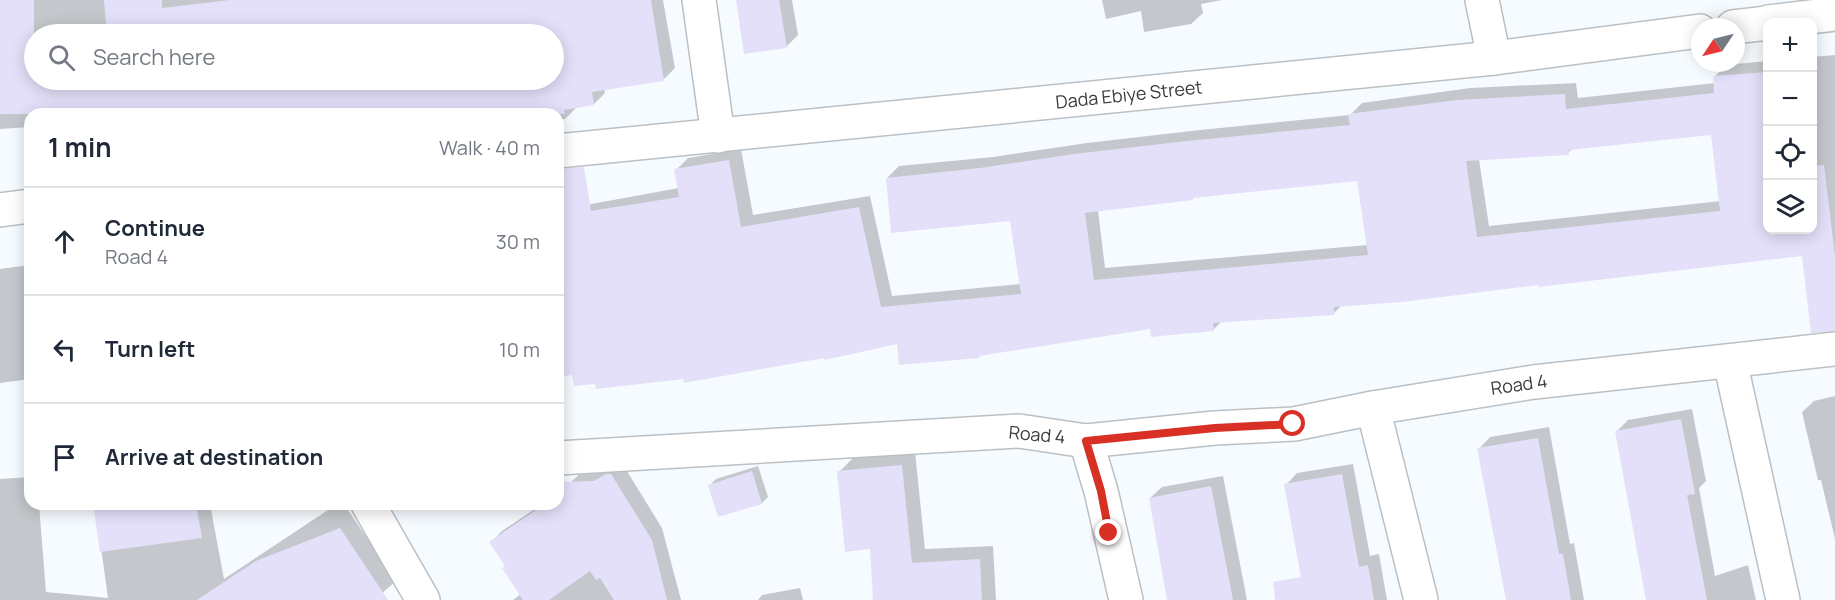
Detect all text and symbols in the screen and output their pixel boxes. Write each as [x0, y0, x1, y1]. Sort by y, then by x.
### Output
north arrow [1691, 18, 1745, 72]
map controls [1763, 18, 1817, 234]
button: + [1763, 18, 1817, 72]
search box [24, 24, 564, 90]
icon: search [45, 41, 78, 74]
text: Search here [93, 42, 215, 72]
button: − [1763, 72, 1817, 126]
street label: Dada Ebiye Street [1054, 74, 1204, 114]
button: locate [1763, 126, 1817, 180]
text: 1 min [48, 129, 112, 165]
text: Walk · 40 m [439, 134, 540, 161]
button: layers [1763, 180, 1817, 234]
text: Continue [105, 213, 205, 243]
icon: ahead [48, 225, 81, 258]
text: 30 m [496, 228, 540, 255]
text: Road 4 [105, 243, 168, 270]
icon: left [48, 333, 81, 366]
text: Turn left [105, 334, 195, 364]
text: 10 m [499, 336, 540, 363]
street label: Road 4 [1489, 368, 1549, 400]
route start [1279, 410, 1305, 436]
street label: Road 4 [1008, 420, 1066, 448]
icon: arrive [48, 441, 81, 474]
text: Arrive at destination [105, 442, 323, 472]
route end [1095, 519, 1121, 545]

